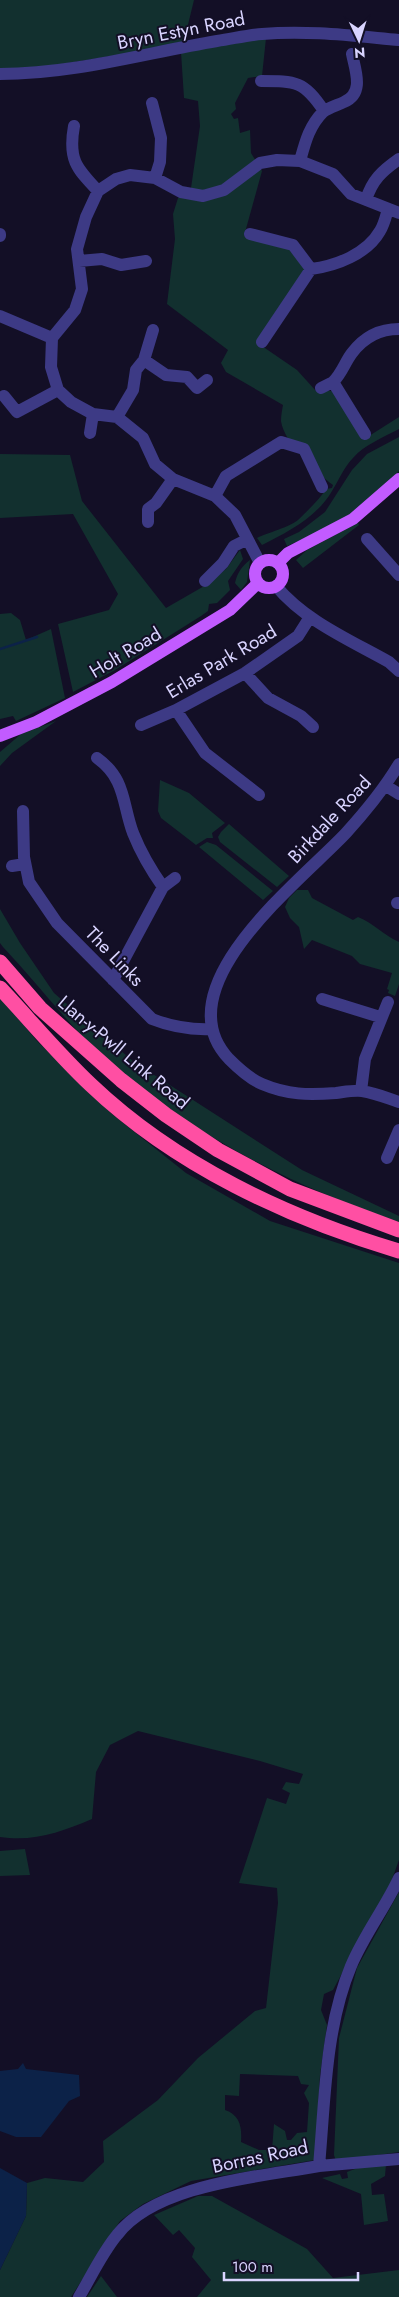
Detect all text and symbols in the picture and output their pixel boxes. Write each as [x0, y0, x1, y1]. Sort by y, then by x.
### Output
street label: Bryn Estyn Road [115, 5, 247, 56]
north arrow [334, 15, 384, 65]
text: N [354, 43, 366, 63]
street label: Erlas Park Road [161, 618, 282, 705]
street label: Holt Road [84, 620, 166, 684]
street label: Birkdale Road [282, 769, 377, 869]
street label: The Links [79, 920, 150, 993]
street label: Llan-y-Pwll Link Road [52, 989, 195, 1116]
street label: Borras Road [210, 2133, 311, 2180]
scale bar [224, 2250, 358, 2282]
text: 100 m [232, 2256, 273, 2278]

